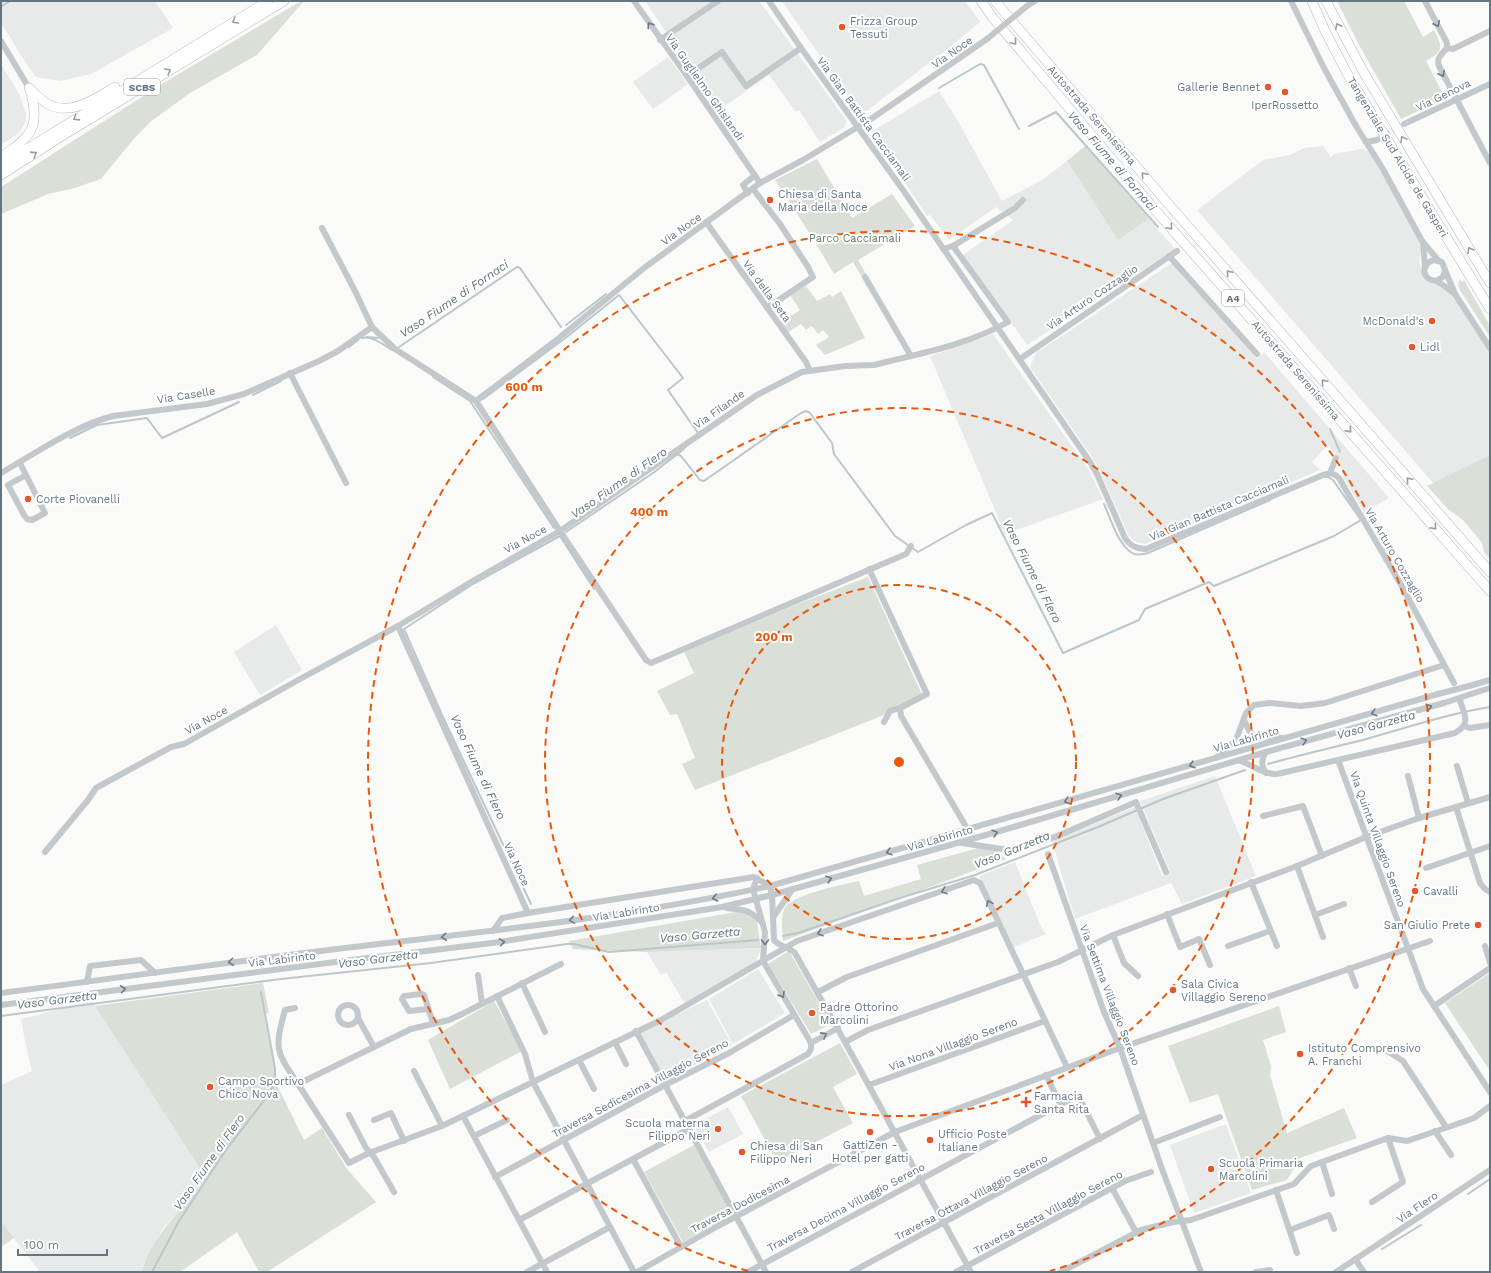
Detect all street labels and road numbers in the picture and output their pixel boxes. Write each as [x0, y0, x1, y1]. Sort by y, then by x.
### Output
street label: Via Guglielmo Ghislandi [663, 32, 746, 143]
street label: Via Noce [929, 34, 975, 71]
street label: Via Gian Battista Cacciamali [814, 55, 913, 184]
street label: Autostrada Serenissima [1045, 63, 1138, 168]
street label: Tangenziale Sud Alcide de Gasperi [1345, 75, 1451, 240]
street label: Via Genova [1414, 77, 1473, 114]
road number: SCBS [124, 79, 160, 95]
street label: Via Noce [659, 210, 704, 248]
street label: Via della Seta [740, 258, 793, 325]
street label: Via Arturo Cozzaglio [1044, 262, 1141, 333]
road number: A4 [1222, 290, 1244, 306]
street label: Autostrada Serenissima [1249, 318, 1342, 423]
street label: Via Caselle [156, 384, 216, 407]
street label: Via Filande [691, 387, 747, 432]
street label: Via Gian Battista Cacciamali [1147, 473, 1291, 544]
street label: Via Arturo Cozzaglio [1362, 505, 1427, 605]
street label: Via Noce [502, 522, 549, 556]
street label: Via Noce [183, 703, 230, 737]
street label: Via Labirinto [1212, 724, 1280, 755]
street label: Via Quinta Villaggio Sereno [1347, 769, 1408, 909]
street label: Via Labirinto [906, 823, 974, 854]
street label: Via Noce [501, 840, 532, 888]
street label: Via Labirinto [592, 901, 661, 924]
street label: Via Settima Villaggio Sereno [1077, 923, 1142, 1067]
street label: Via Labirinto [248, 949, 316, 970]
street label: Via Nona Villaggio Sereno [887, 1015, 1019, 1074]
street label: Traversa Sedicesima Villaggio Sereno [550, 1036, 731, 1141]
street label: Traversa Ottava Villaggio Sereno [893, 1151, 1050, 1243]
street label: Traversa Decima Villaggio Sereno [765, 1160, 927, 1255]
street label: Traversa Sesta Villaggio Sereno [972, 1168, 1125, 1257]
street label: Traversa Dodicesima [688, 1173, 792, 1236]
street label: Via Flero [1394, 1189, 1440, 1226]

